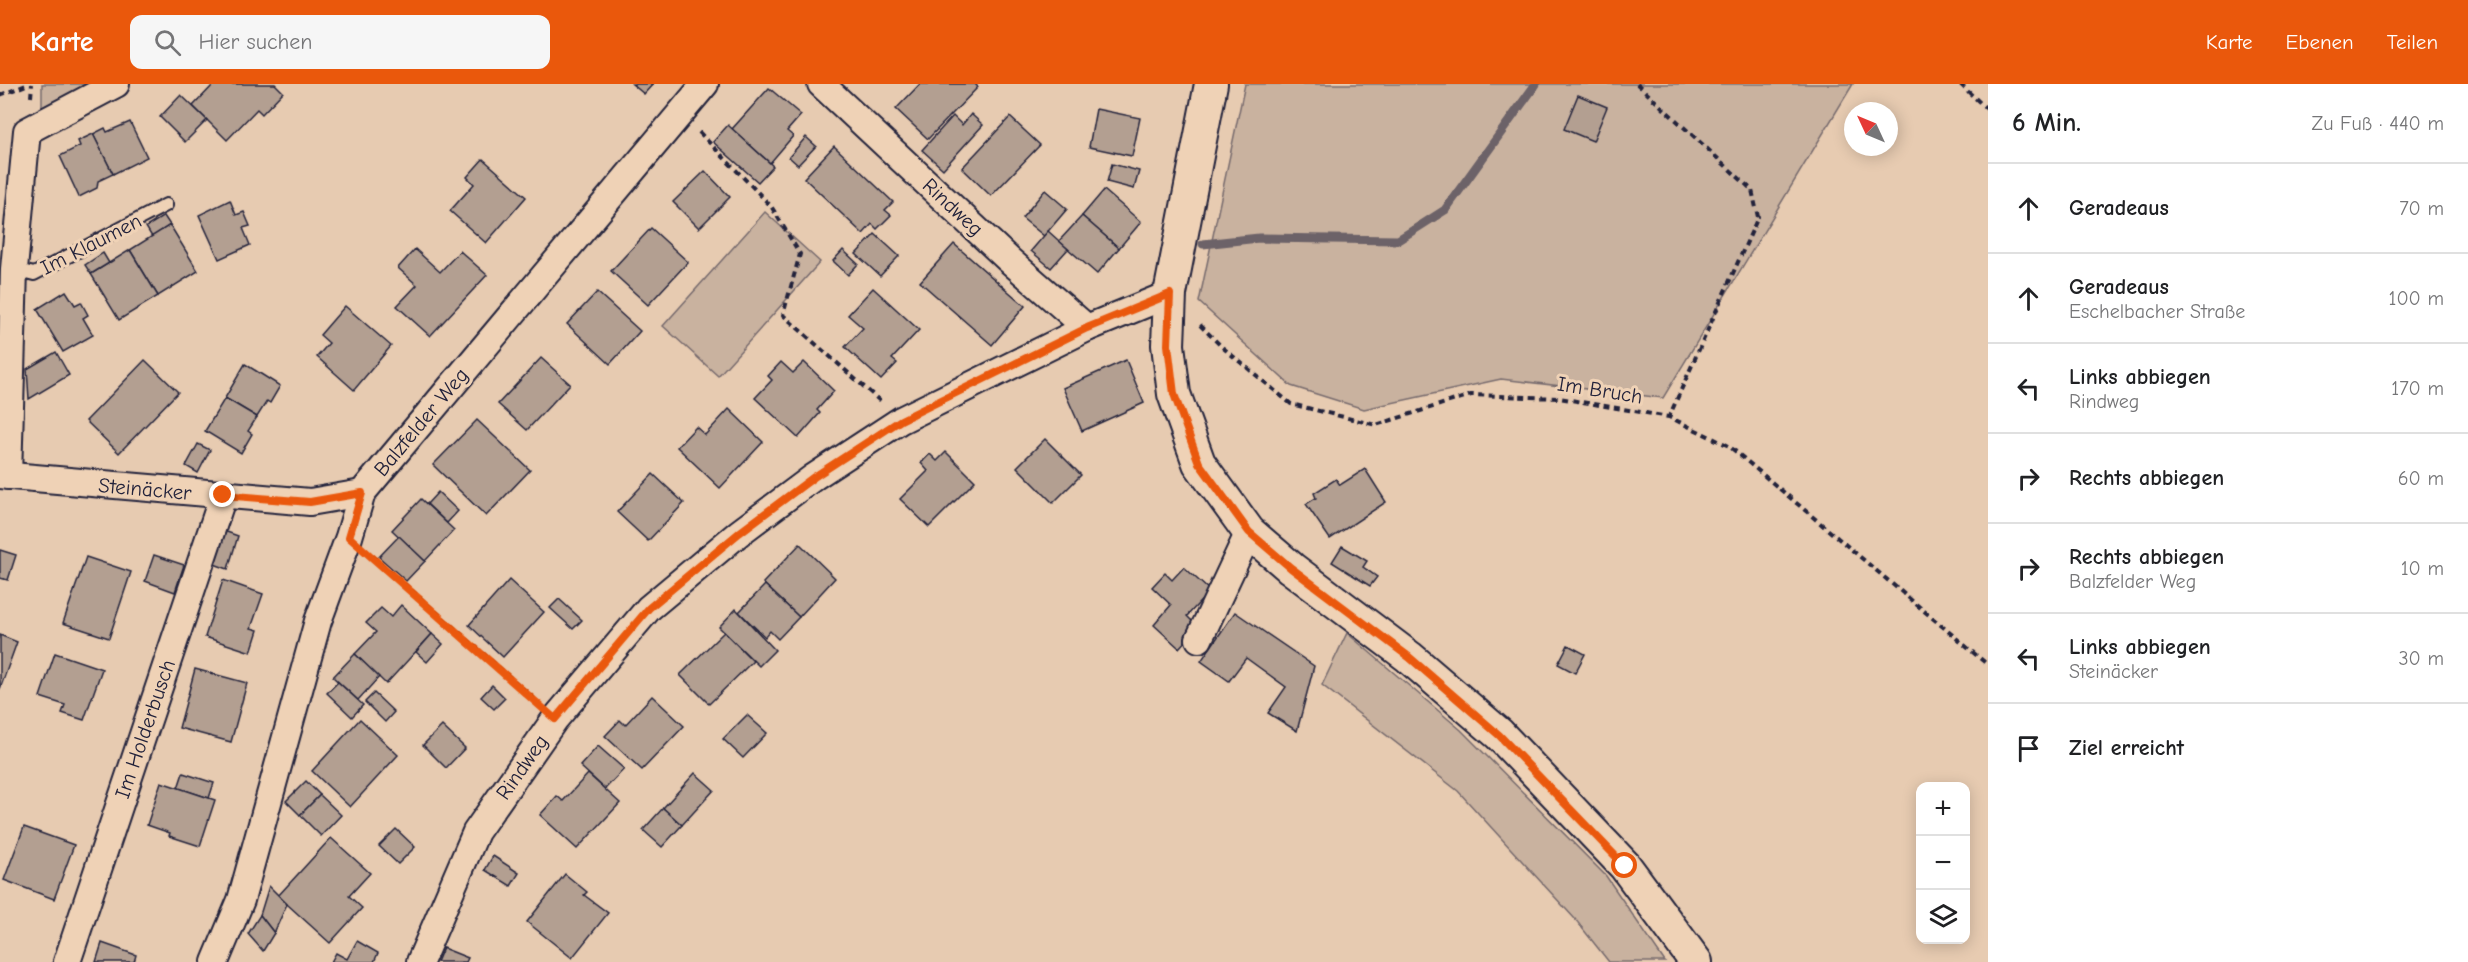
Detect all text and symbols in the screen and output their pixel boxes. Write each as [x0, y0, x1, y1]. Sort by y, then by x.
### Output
search box [130, 15, 550, 69]
text: Karte [30, 26, 94, 58]
icon: search [151, 26, 184, 59]
text: Hier suchen [199, 29, 313, 55]
text: Karte [2206, 30, 2253, 54]
text: Ebenen [2286, 30, 2354, 54]
text: Teilen [2387, 30, 2438, 54]
north arrow [1844, 102, 1898, 156]
text: 6 Min. [2012, 108, 2081, 138]
text: Zu Fuß · 440 m [2312, 112, 2444, 135]
street label: Rindweg [918, 173, 988, 241]
icon: ahead [2012, 192, 2045, 225]
text: Geradeaus [2069, 195, 2169, 221]
text: 70 m [2399, 197, 2444, 220]
street label: Im Klaumen [37, 208, 145, 280]
text: Geradeaus [2069, 274, 2169, 300]
icon: ahead [2012, 282, 2045, 315]
text: 100 m [2389, 287, 2444, 310]
text: Eschelbacher Straße [2069, 300, 2245, 323]
street label: Balzfelder Weg [369, 363, 473, 481]
text: Links abbiegen [2069, 364, 2211, 390]
street label: Im Bruch [1556, 371, 1644, 409]
icon: left [2012, 372, 2045, 405]
text: 170 m [2391, 377, 2444, 400]
text: Rindweg [2069, 390, 2139, 413]
icon: right [2012, 462, 2045, 495]
text: Rechts abbiegen [2069, 465, 2224, 491]
text: 60 m [2398, 467, 2444, 490]
street label: Steinäcker [97, 473, 193, 505]
route end [209, 481, 235, 507]
text: Rechts abbiegen [2069, 544, 2224, 570]
icon: right [2012, 552, 2045, 585]
text: 10 m [2401, 557, 2444, 580]
text: Balzfelder Weg [2069, 570, 2196, 593]
text: Links abbiegen [2069, 634, 2211, 660]
icon: left [2012, 642, 2045, 675]
text: 30 m [2398, 647, 2444, 670]
street label: Im Holderbusch [110, 656, 180, 802]
text: Steinäcker [2069, 660, 2158, 683]
street label: Rindweg [491, 730, 553, 804]
icon: arrive [2012, 732, 2045, 765]
text: Ziel erreicht [2069, 735, 2184, 761]
map controls [1916, 782, 1970, 944]
button: + [1916, 782, 1970, 836]
button: − [1916, 836, 1970, 890]
route start [1611, 852, 1637, 878]
button: layers [1916, 890, 1970, 944]

